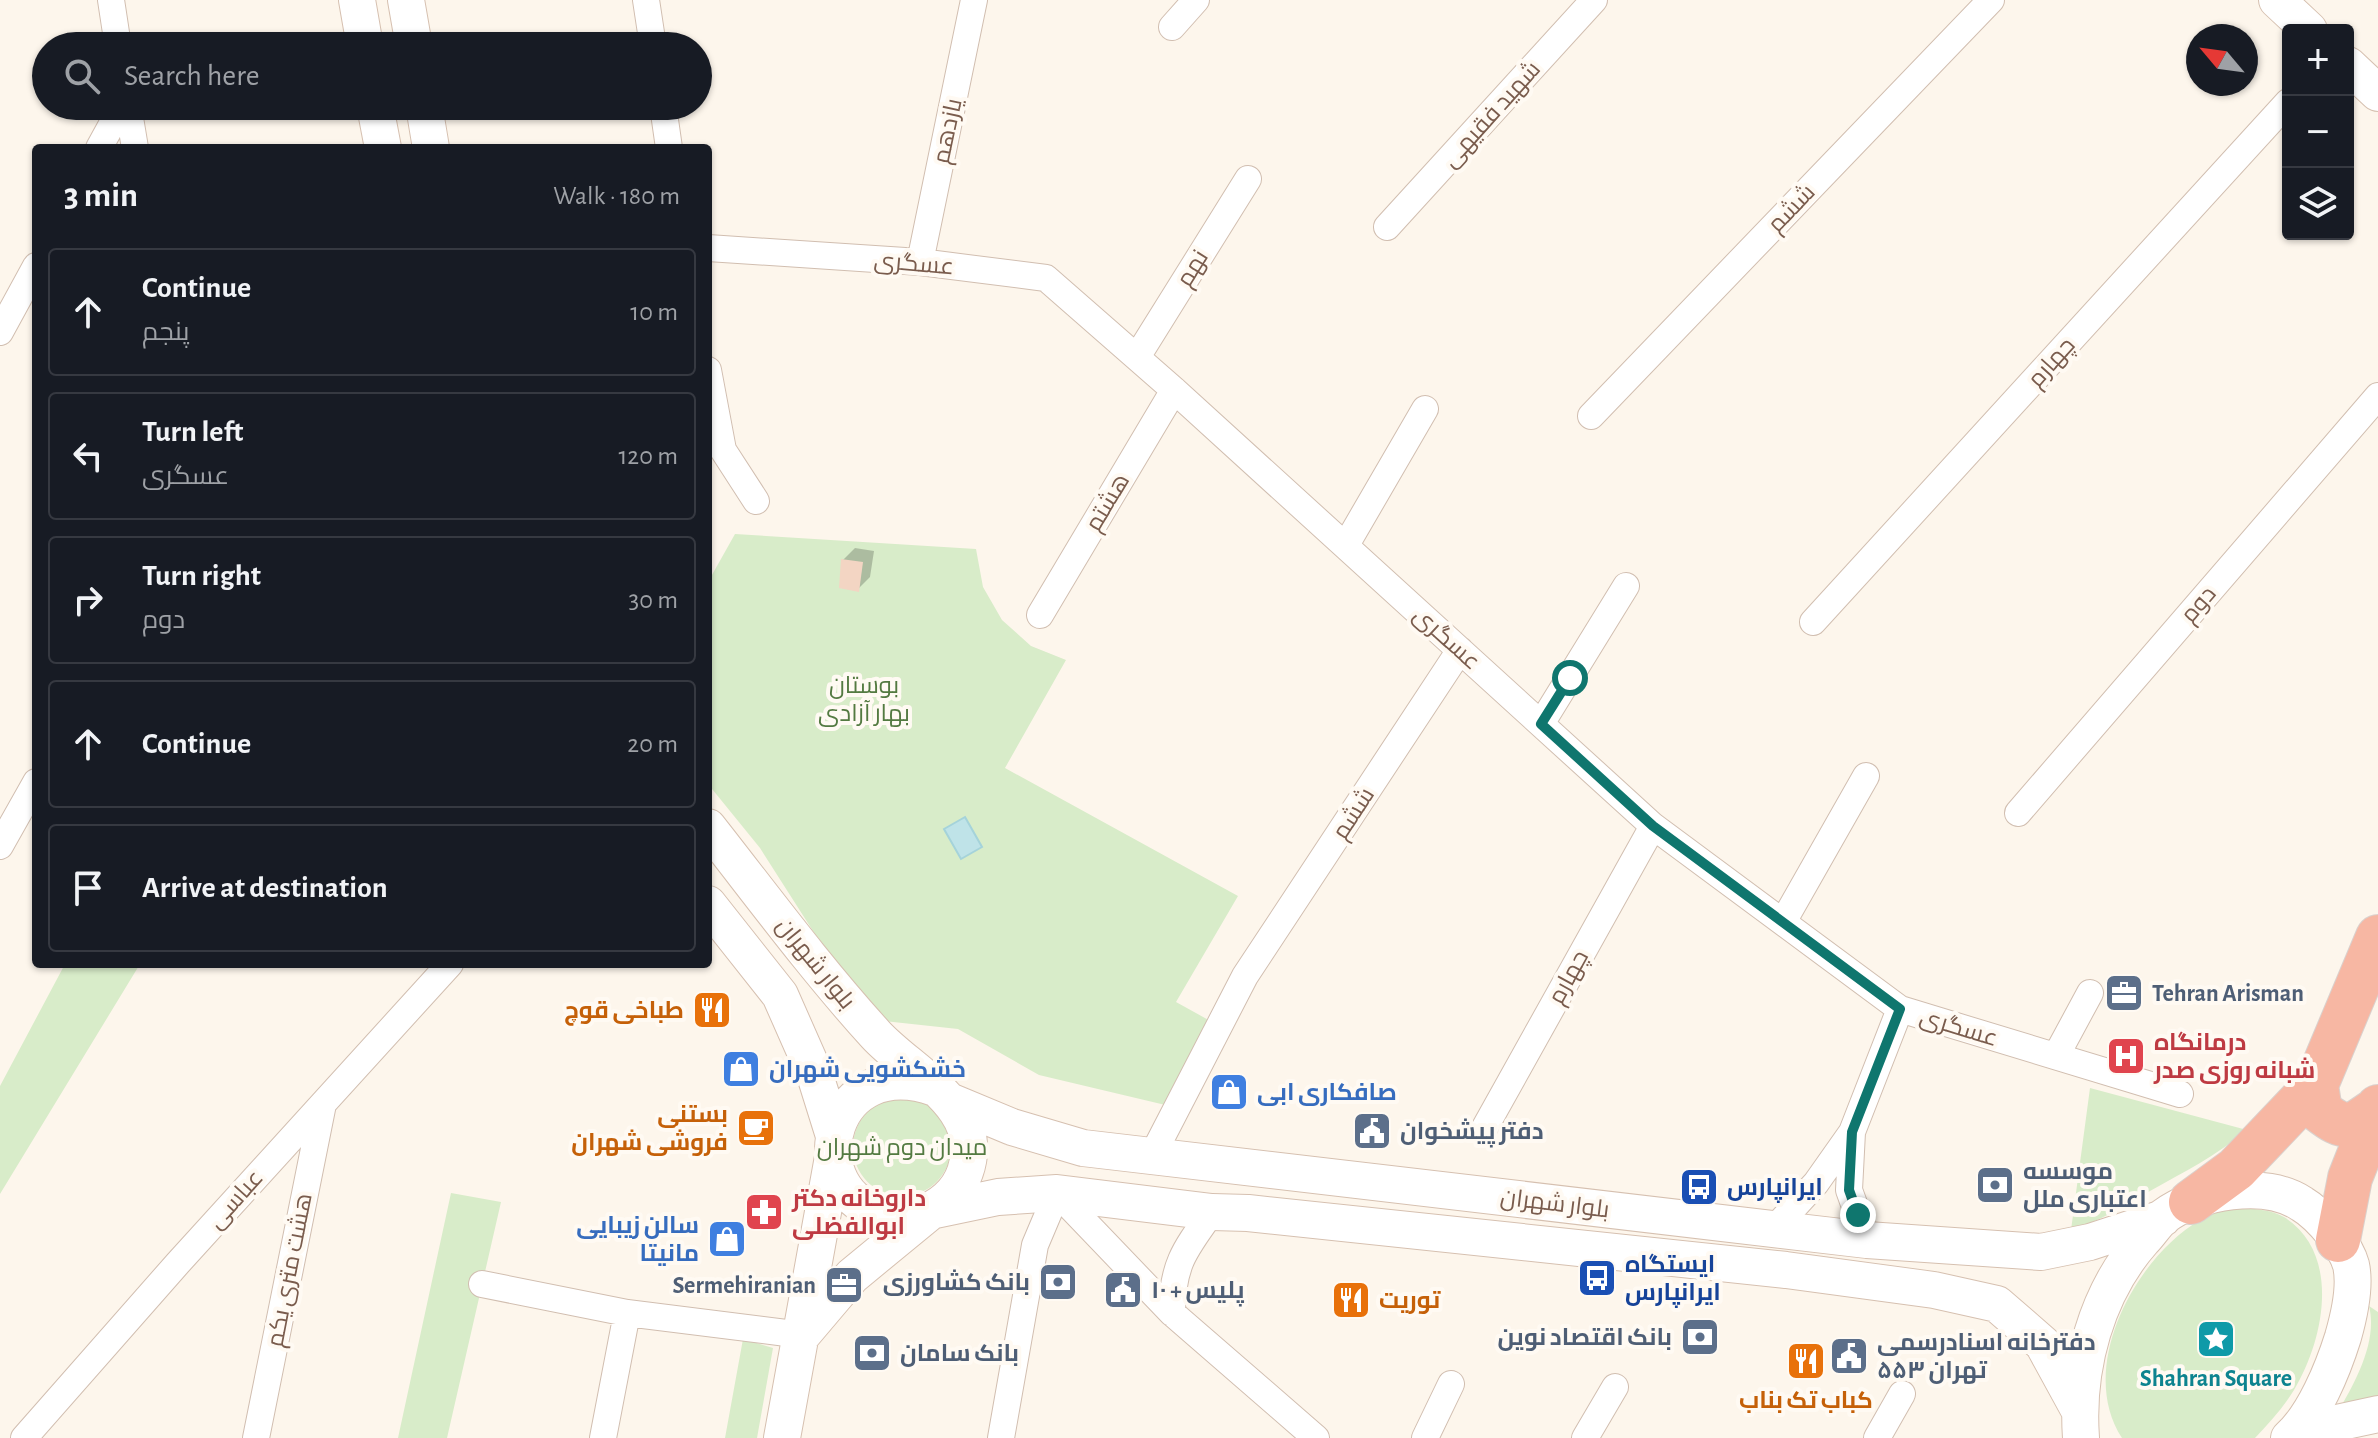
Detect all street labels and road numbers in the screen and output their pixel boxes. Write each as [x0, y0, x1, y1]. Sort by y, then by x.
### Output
street label: شهید فقیهی [1437, 56, 1546, 173]
street label: یازدهم [929, 96, 970, 167]
street label: ششم [1763, 179, 1822, 239]
street label: نهم [1173, 246, 1216, 293]
street label: عسگری [873, 249, 955, 280]
street label: چهارم [2024, 333, 2082, 394]
street label: هشتم [1081, 469, 1137, 537]
street label: دوم [2177, 582, 2223, 629]
street label: عسگری [1408, 603, 1484, 675]
street label: ششم [1328, 783, 1382, 845]
street label: بلوار شهران [771, 913, 860, 1014]
street label: چهارم [1544, 946, 1596, 1010]
street label: عسگری [1916, 1005, 2001, 1052]
street label: عباسی [204, 1166, 269, 1234]
street label: بلوار شهران [1499, 1184, 1611, 1224]
street label: هشت متری یکم [262, 1191, 320, 1350]

